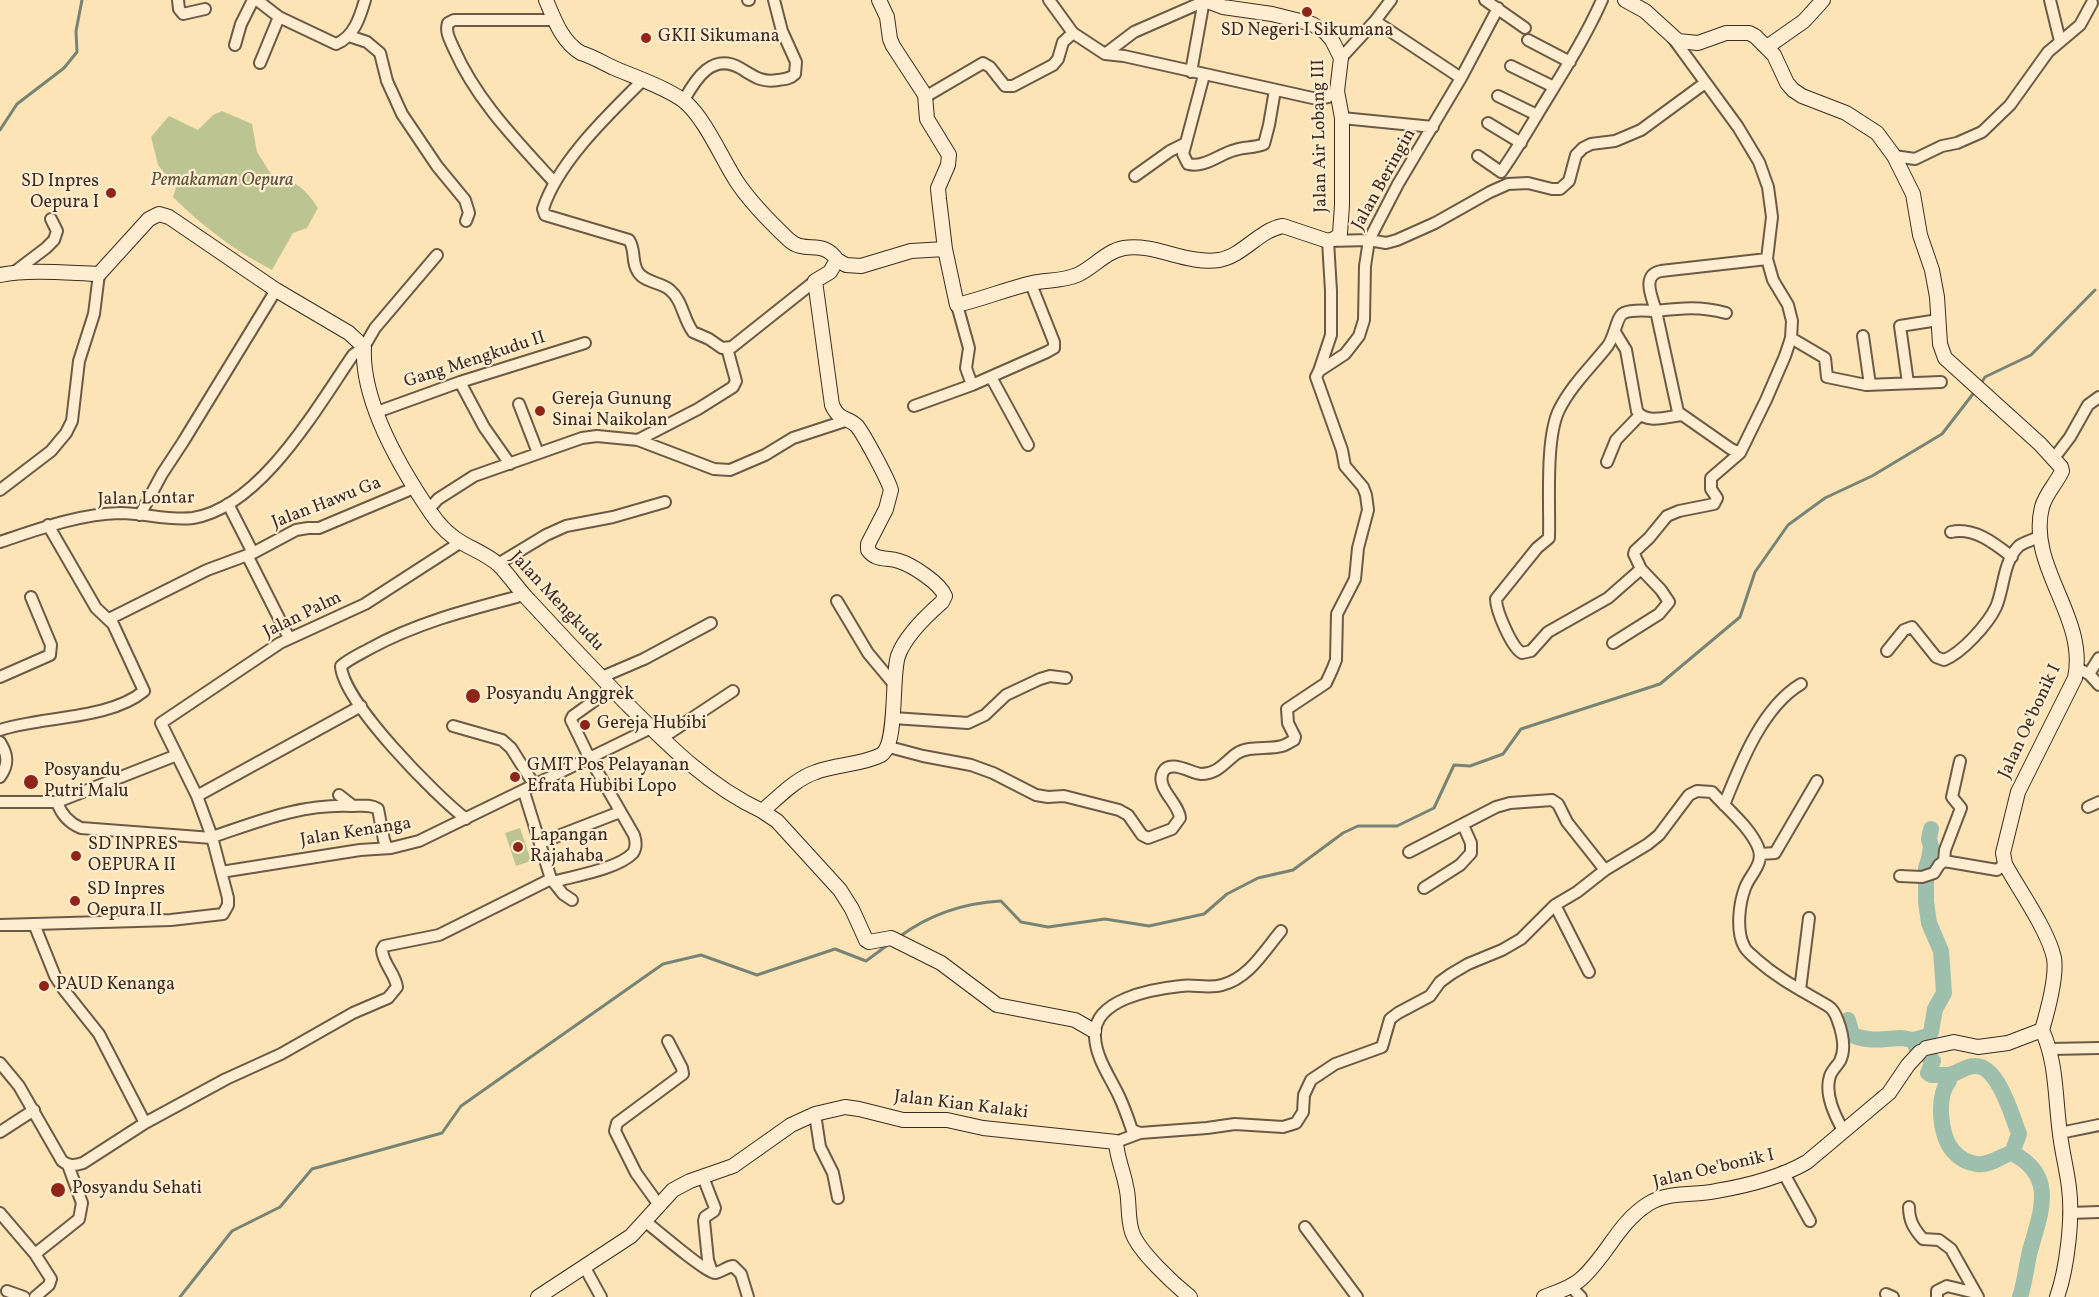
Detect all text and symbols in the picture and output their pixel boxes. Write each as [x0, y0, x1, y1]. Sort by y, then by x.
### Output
marker: SD Negeri I Sikumana [1300, 5, 1314, 19]
place label: SD Negeri I Sikumana [1221, 21, 1393, 43]
place label: GKII Sikumana [658, 27, 780, 49]
marker: GKII Sikumana [639, 31, 653, 45]
street label: Jalan Air Lobang III [1309, 59, 1333, 213]
street label: Jalan Beringin [1348, 126, 1422, 234]
park label: Pemakaman Oepura [150, 171, 294, 193]
place label: SD Inpres Oepura I [21, 172, 99, 214]
marker: SD Inpres Oepura I [104, 186, 118, 200]
street label: Gang Mengkudu II [402, 328, 548, 394]
place label: Gereja Gunung Sinai Naikolan [552, 390, 672, 432]
marker: Gereja Gunung Sinai Naikolan [533, 404, 547, 418]
street label: Jalan Hawu Ga [269, 473, 385, 535]
street label: Jalan Lontar [97, 488, 195, 512]
street label: Jalan Mengkudu [504, 548, 608, 656]
street label: Jalan Palm [260, 588, 346, 644]
street label: Jalan Oe'bonik I [1995, 661, 2067, 783]
place label: Posyandu Anggrek [486, 685, 634, 707]
marker: Posyandu Anggrek [464, 687, 482, 705]
place label: Gereja Hubibi [597, 714, 707, 736]
marker: Gereja Hubibi [578, 718, 592, 732]
place label: GMIT Pos Pelayanan Efrata Hubibi Lopo [527, 756, 690, 798]
place label: Posyandu Putri Malu [44, 761, 129, 804]
marker: GMIT Pos Pelayanan Efrata Hubibi Lopo [508, 770, 522, 784]
marker: Posyandu Putri Malu [22, 773, 40, 791]
street label: Jalan Kenanga [299, 814, 413, 852]
place label: Lapangan Rajahaba [530, 826, 608, 868]
place label: SD INPRES OEPURA II [88, 835, 178, 878]
marker: Lapangan Rajahaba [511, 840, 525, 854]
marker: SD INPRES OEPURA II [69, 849, 83, 863]
place label: SD Inpres Oepura II [87, 880, 165, 922]
marker: SD Inpres Oepura II [68, 894, 82, 908]
place label: PAUD Kenanga [56, 975, 175, 997]
marker: PAUD Kenanga [37, 979, 51, 993]
street label: Jalan Kian Kalaki [893, 1087, 1029, 1125]
street label: Jalan Oe'bonik I [1651, 1146, 1777, 1194]
place label: Posyandu Sehati [72, 1179, 202, 1201]
marker: Posyandu Sehati [49, 1181, 67, 1199]

